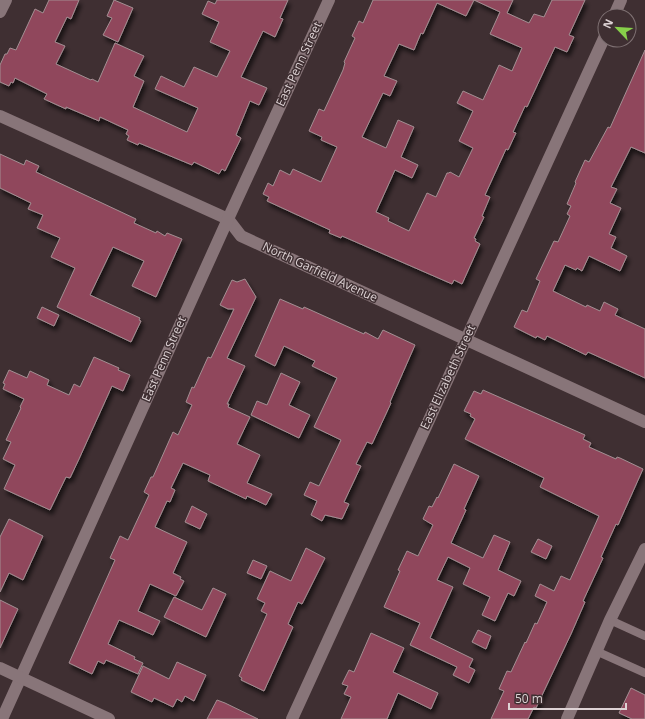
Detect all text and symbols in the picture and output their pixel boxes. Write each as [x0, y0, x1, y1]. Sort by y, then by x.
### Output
north arrow [597, 8, 637, 48]
text: N [599, 16, 616, 31]
street label: East Penn Street [271, 19, 326, 109]
street label: North Garfield Avenue [260, 237, 381, 306]
street label: East Penn Street [137, 313, 190, 404]
street label: East Elizabeth Street [416, 322, 479, 432]
scale bar [509, 685, 626, 711]
text: 50 m [515, 690, 543, 707]

